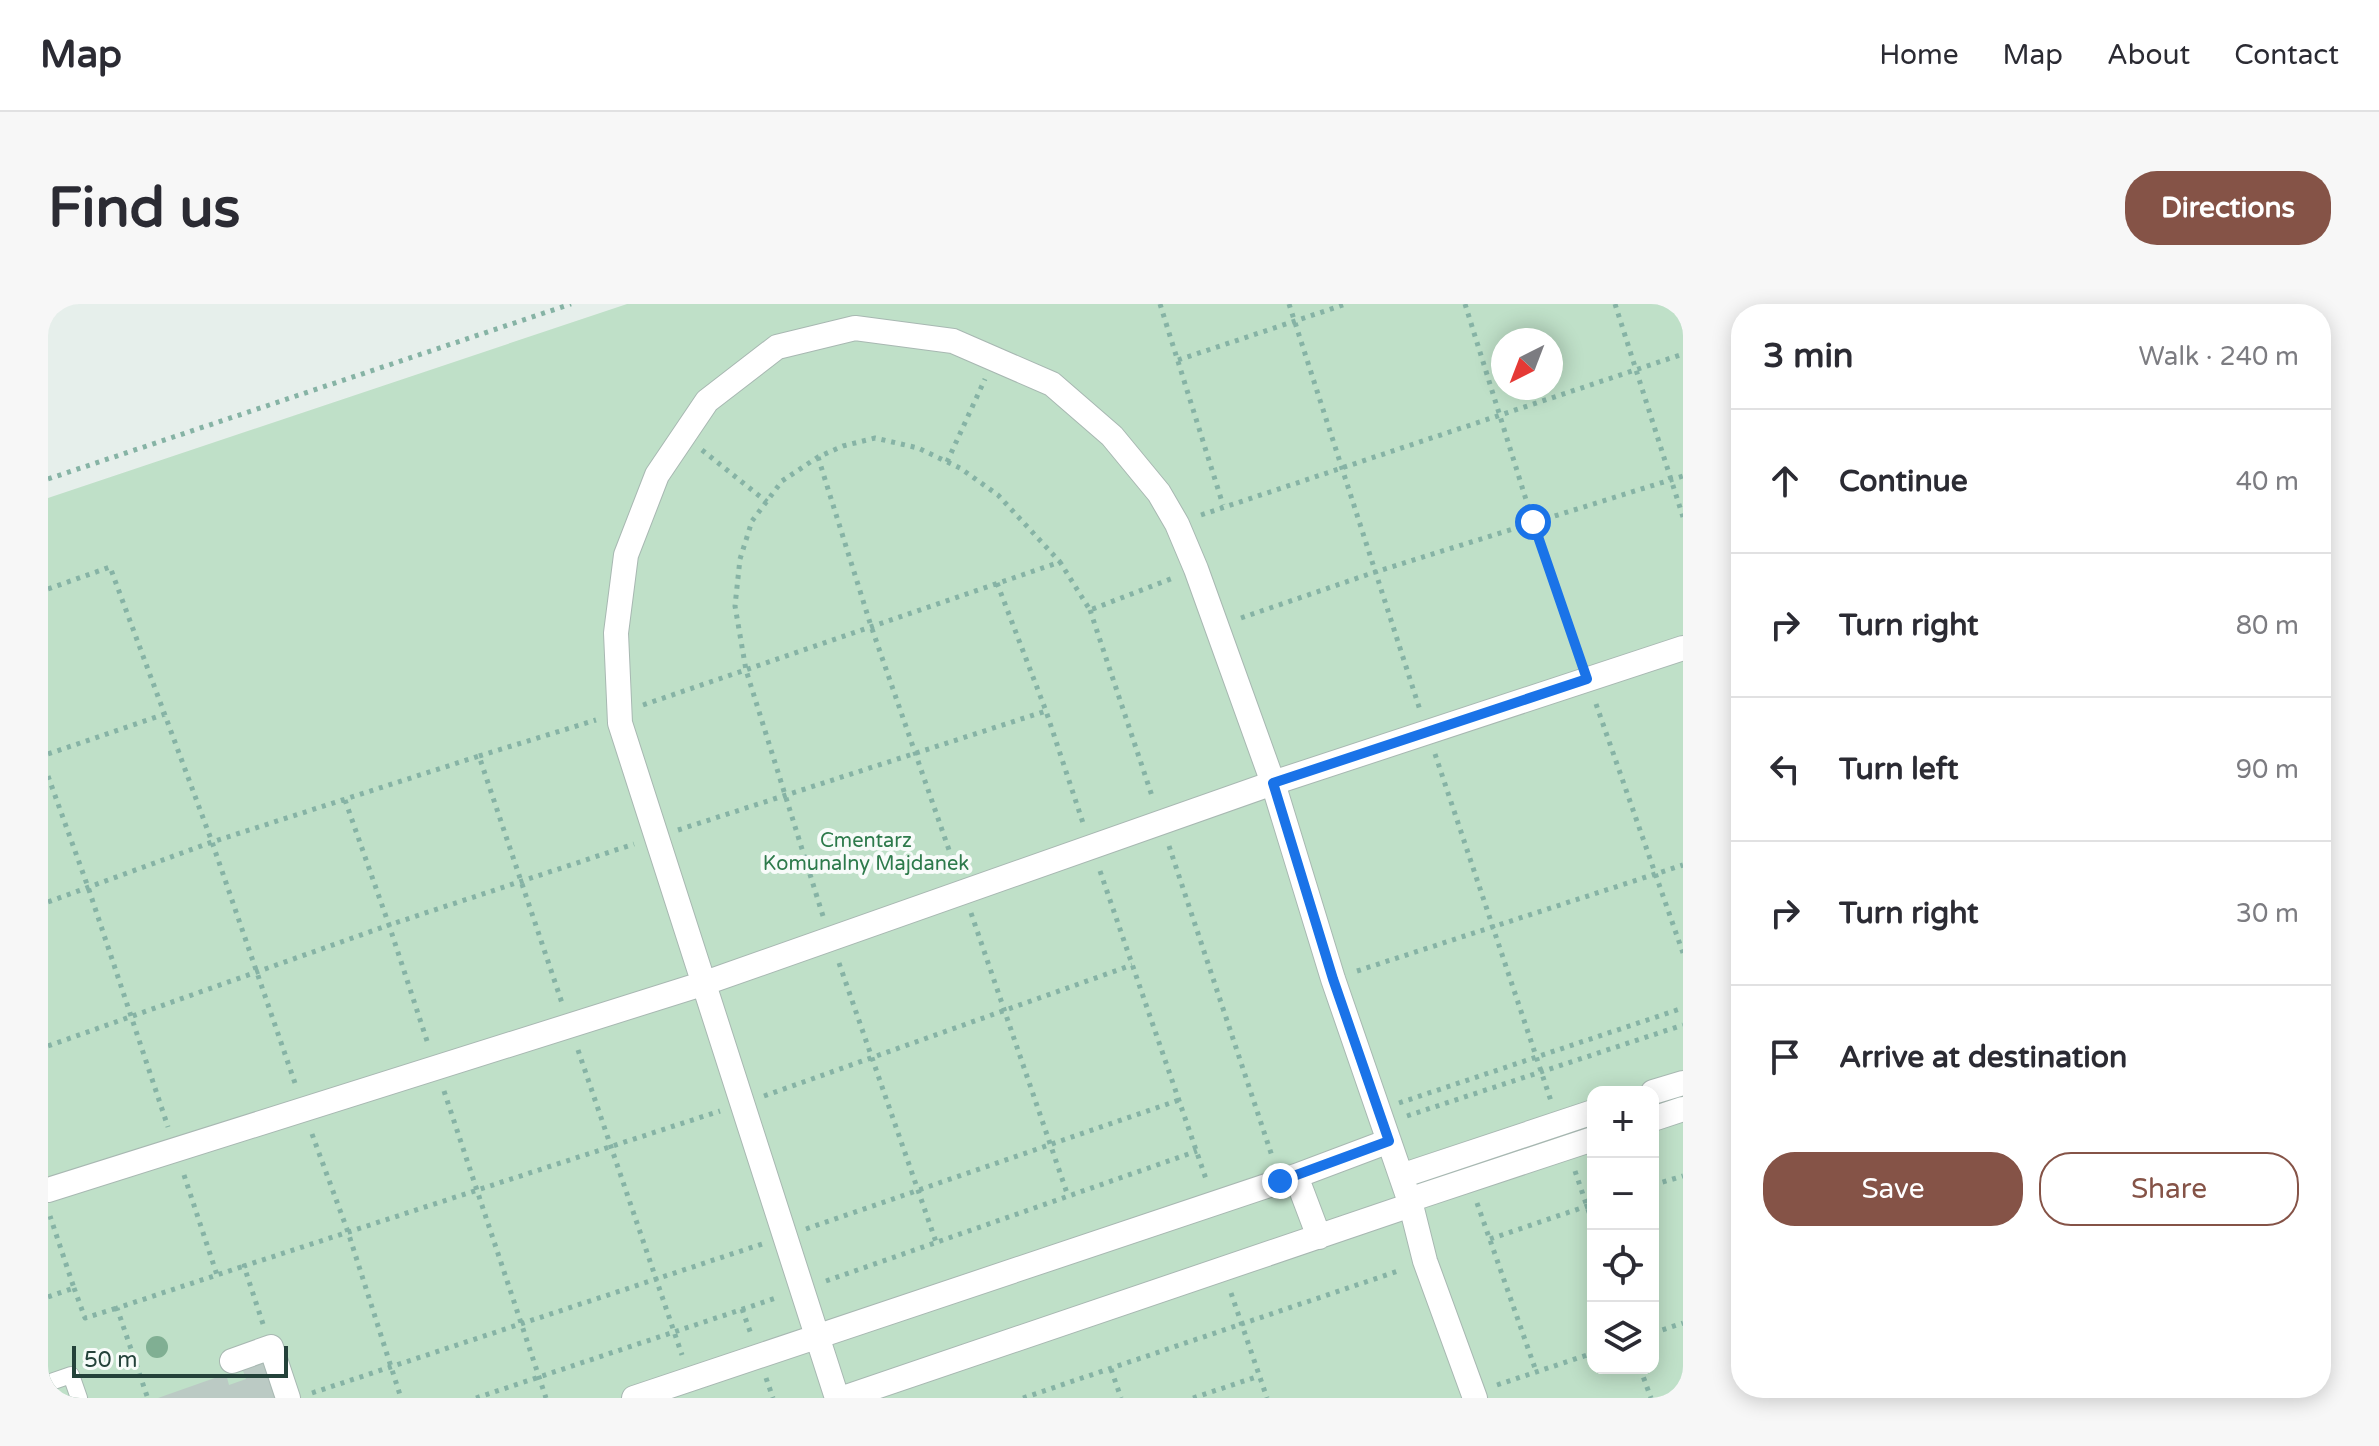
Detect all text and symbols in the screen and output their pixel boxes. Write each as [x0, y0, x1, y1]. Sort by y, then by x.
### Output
text: Map [40, 32, 122, 78]
text: Home [1879, 38, 1959, 72]
text: Map [2003, 38, 2063, 72]
text: About [2107, 38, 2190, 72]
text: Contact [2234, 38, 2339, 72]
button: Directions [2125, 171, 2331, 245]
text: Find us [48, 175, 240, 242]
north arrow [1491, 328, 1563, 400]
text: 3 min [1763, 336, 1854, 377]
text: Walk · 240 m [2139, 341, 2299, 372]
icon: ahead [1763, 459, 1807, 503]
text: Continue [1839, 463, 1968, 500]
text: 40 m [2236, 466, 2299, 497]
route start [1515, 504, 1551, 540]
icon: right [1763, 603, 1807, 647]
text: Turn right [1839, 607, 1979, 644]
text: 80 m [2236, 610, 2299, 641]
icon: left [1763, 747, 1807, 791]
text: Turn left [1839, 751, 1958, 788]
text: 90 m [2236, 754, 2299, 785]
park label: Cmentarz Komunalny Majdanek [763, 829, 969, 876]
icon: right [1763, 891, 1807, 935]
text: Turn right [1839, 895, 1979, 932]
text: 30 m [2236, 898, 2299, 929]
icon: arrive [1763, 1035, 1807, 1079]
text: Arrive at destination [1839, 1039, 2127, 1076]
map controls [1587, 1086, 1659, 1374]
button: + [1587, 1086, 1659, 1158]
button: Save [1763, 1152, 2023, 1226]
button: Share [2039, 1152, 2299, 1226]
button: − [1587, 1158, 1659, 1230]
route end [1262, 1163, 1298, 1199]
button: locate [1587, 1230, 1659, 1302]
button: layers [1587, 1302, 1659, 1374]
scale bar [72, 1342, 288, 1378]
text: 50 m [84, 1347, 138, 1373]

